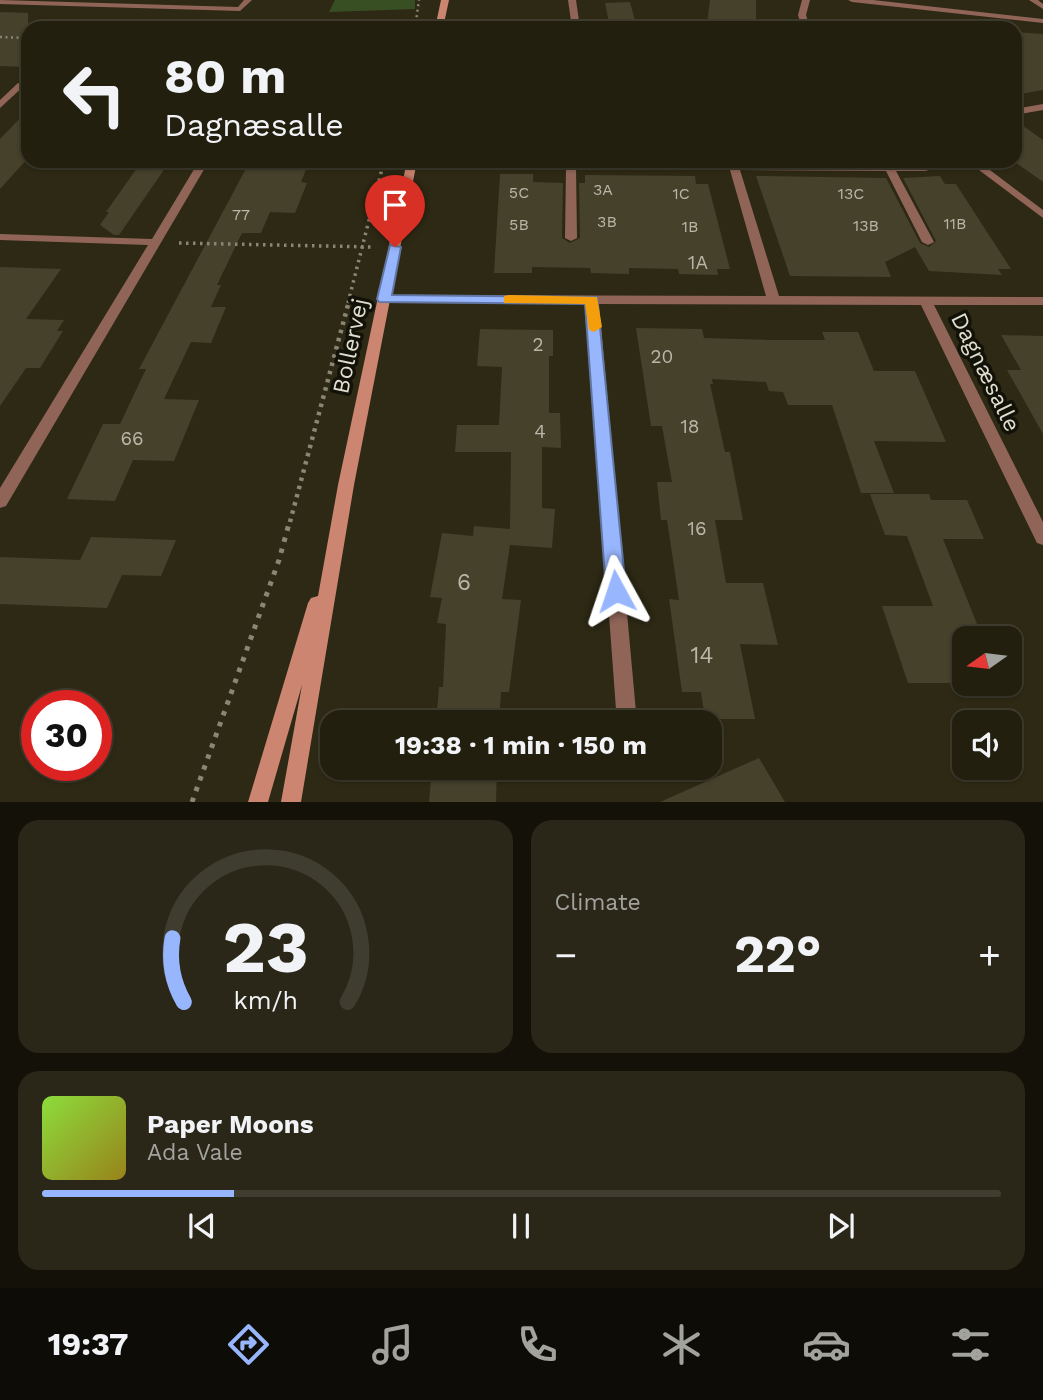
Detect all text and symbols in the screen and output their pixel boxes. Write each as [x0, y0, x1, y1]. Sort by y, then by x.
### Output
text: 80 m [164, 47, 286, 105]
icon: left [49, 49, 140, 140]
text: Dagnæsalle [164, 106, 344, 144]
pin [365, 175, 425, 247]
house number: 3A [593, 180, 613, 199]
house number: 5C [509, 183, 529, 202]
house number: 1C [672, 184, 690, 203]
house number: 13C [838, 184, 864, 203]
icon: arrive [376, 186, 414, 224]
house number: 77 [232, 205, 250, 224]
house number: 3B [597, 212, 617, 231]
house number: 11B [944, 214, 966, 233]
house number: 5B [509, 215, 529, 234]
house number: 13B [853, 216, 879, 235]
house number: 1B [682, 217, 698, 236]
house number: 1A [688, 251, 708, 274]
street label: Bollervej [327, 296, 374, 396]
street label: Dagnæsalle [945, 308, 1026, 436]
house number: 2 [532, 333, 544, 356]
house number: 20 [651, 345, 673, 368]
house number: 18 [680, 415, 700, 438]
house number: 4 [534, 420, 546, 443]
house number: 66 [120, 427, 144, 450]
house number: 16 [688, 517, 706, 540]
position arrow [579, 554, 653, 628]
house number: 6 [457, 569, 471, 596]
north arrow [952, 626, 1022, 696]
map controls [952, 626, 1022, 780]
house number: 14 [690, 642, 714, 669]
speed limit sign: 30 [21, 690, 112, 781]
button: sound [952, 710, 1022, 780]
text: 19:38 · 1 min · 150 m [395, 730, 647, 760]
text: Climate [555, 889, 641, 916]
text: 23 [222, 905, 309, 991]
text: 22° [734, 924, 822, 985]
text: − [555, 933, 577, 977]
text: + [978, 933, 1001, 977]
text: km/h [233, 986, 297, 1015]
text: Paper Moons [147, 1109, 314, 1139]
text: Ada Vale [147, 1139, 243, 1166]
icon: previous [183, 1207, 221, 1245]
icon: pause [502, 1207, 540, 1245]
icon: next [822, 1207, 860, 1245]
icon: directions [224, 1320, 273, 1369]
icon: music [368, 1320, 417, 1369]
icon: phone [513, 1320, 562, 1369]
icon: climate [657, 1320, 706, 1369]
icon: car [802, 1320, 851, 1369]
icon: filters [946, 1320, 995, 1369]
text: 19:37 [48, 1325, 128, 1363]

